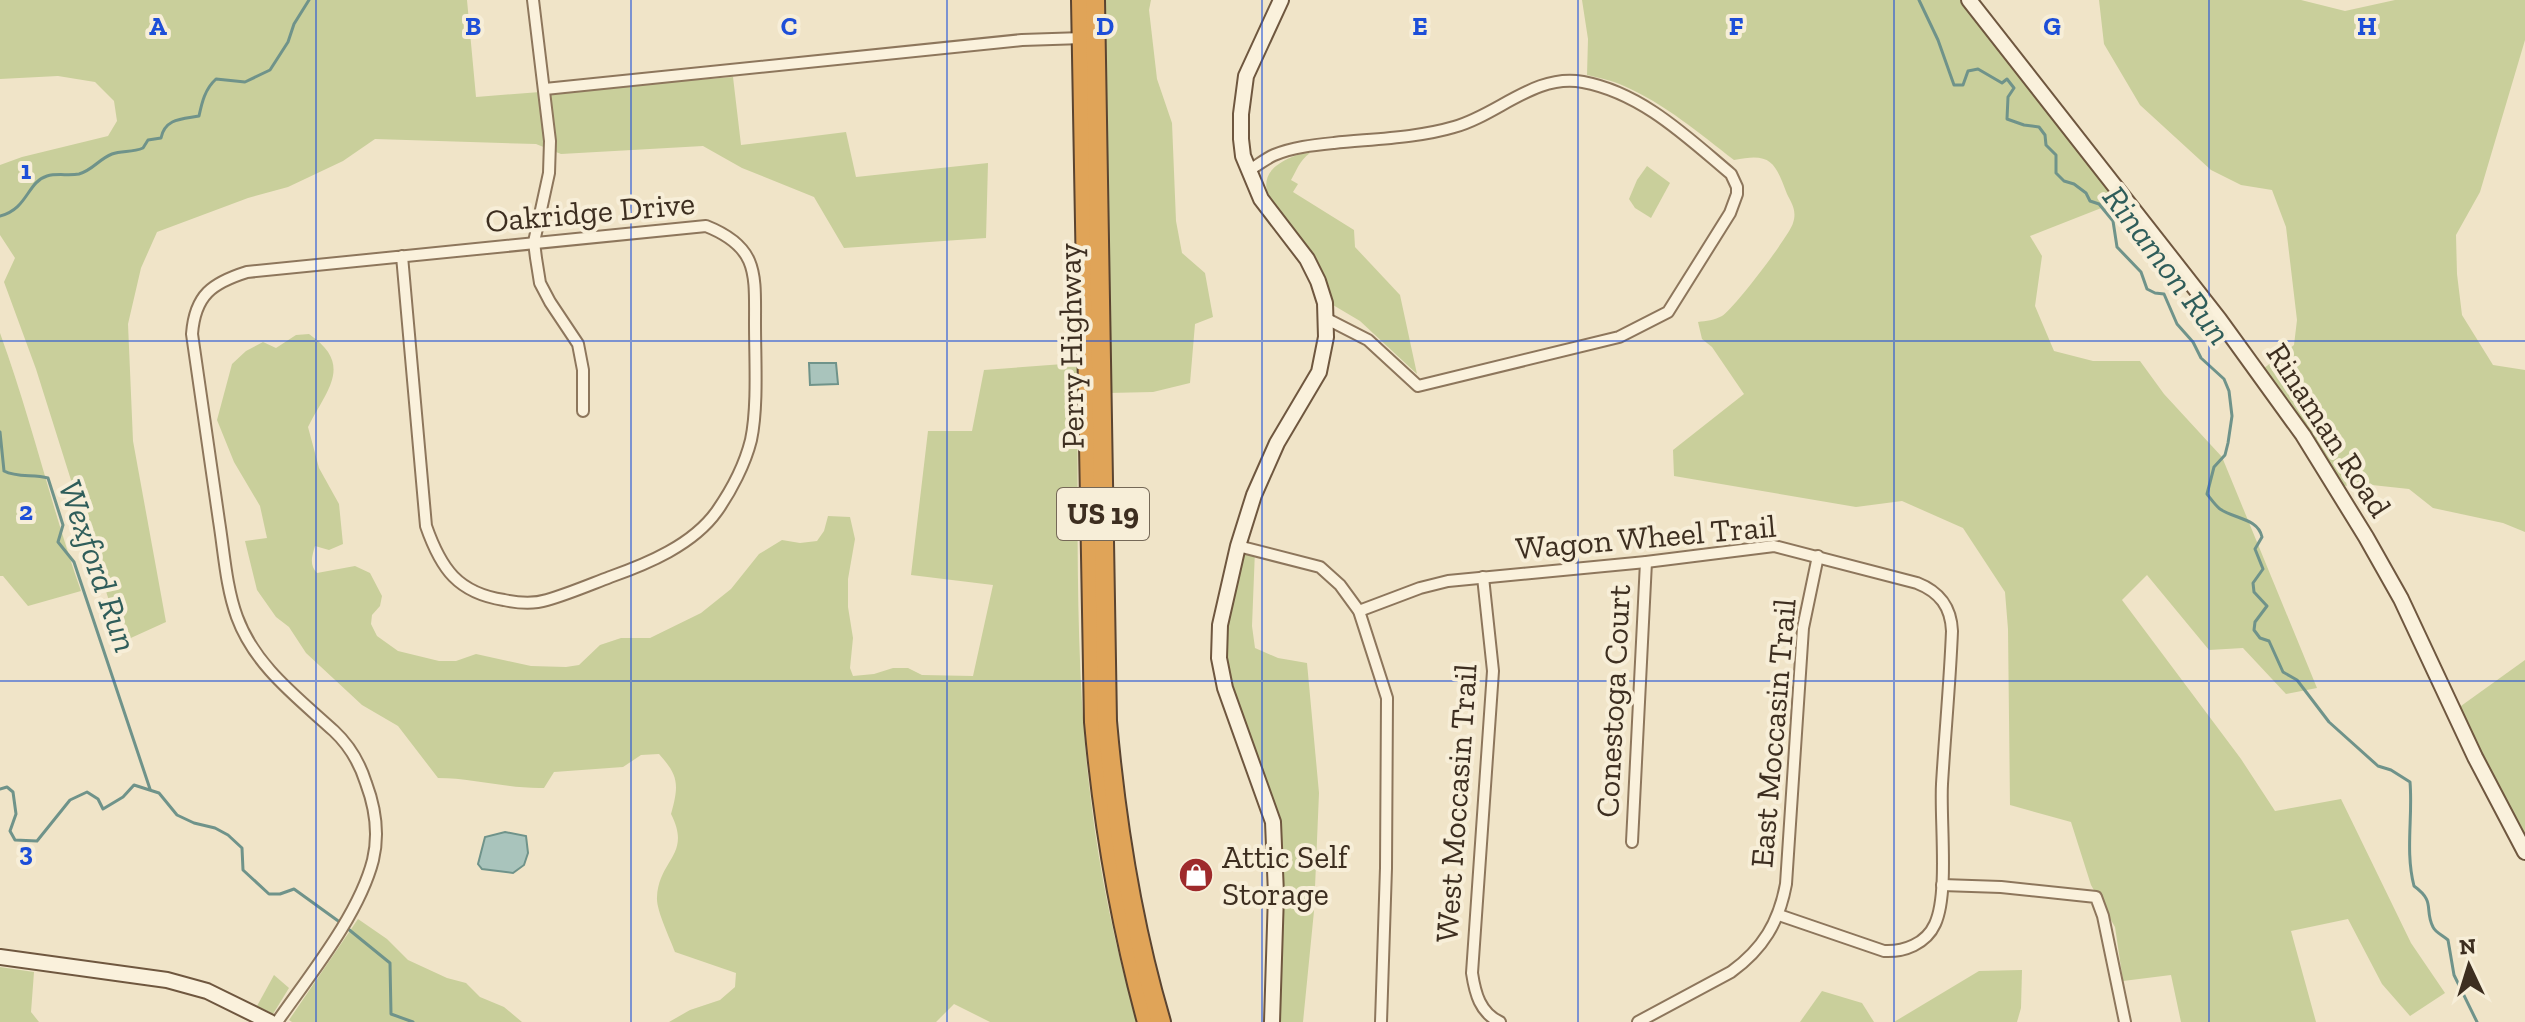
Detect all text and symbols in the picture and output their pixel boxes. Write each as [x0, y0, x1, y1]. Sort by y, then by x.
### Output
text: A [149, 10, 167, 42]
text: B [465, 10, 481, 42]
text: C [781, 10, 797, 42]
text: D [1096, 10, 1114, 42]
text: E [1412, 10, 1428, 42]
text: F [1729, 10, 1744, 42]
text: G [2043, 10, 2061, 42]
text: H [2357, 10, 2377, 42]
text: 1 [21, 154, 32, 186]
water label: Rinamon Run [2094, 178, 2240, 352]
street label: Oakridge Drive [484, 184, 696, 240]
street label: Perry Highway [1050, 242, 1092, 449]
street label: Rinaman Road [2259, 336, 2400, 525]
water label: Wexford Run [49, 475, 147, 657]
road number: US 19 [1057, 488, 1149, 540]
text: 2 [19, 495, 33, 527]
street label: Wagon Wheel Trail [1514, 507, 1778, 567]
street label: Conestoga Court [1588, 583, 1638, 819]
street label: East Moccasin Trail [1742, 597, 1804, 869]
street label: West Moccasin Trail [1427, 662, 1485, 944]
text: 3 [19, 836, 33, 868]
place label: Attic Self Storage [1222, 838, 1351, 913]
shop icon: Attic Self Storage [1177, 856, 1215, 894]
north arrow [2429, 926, 2509, 1006]
text: N [2458, 932, 2477, 961]

